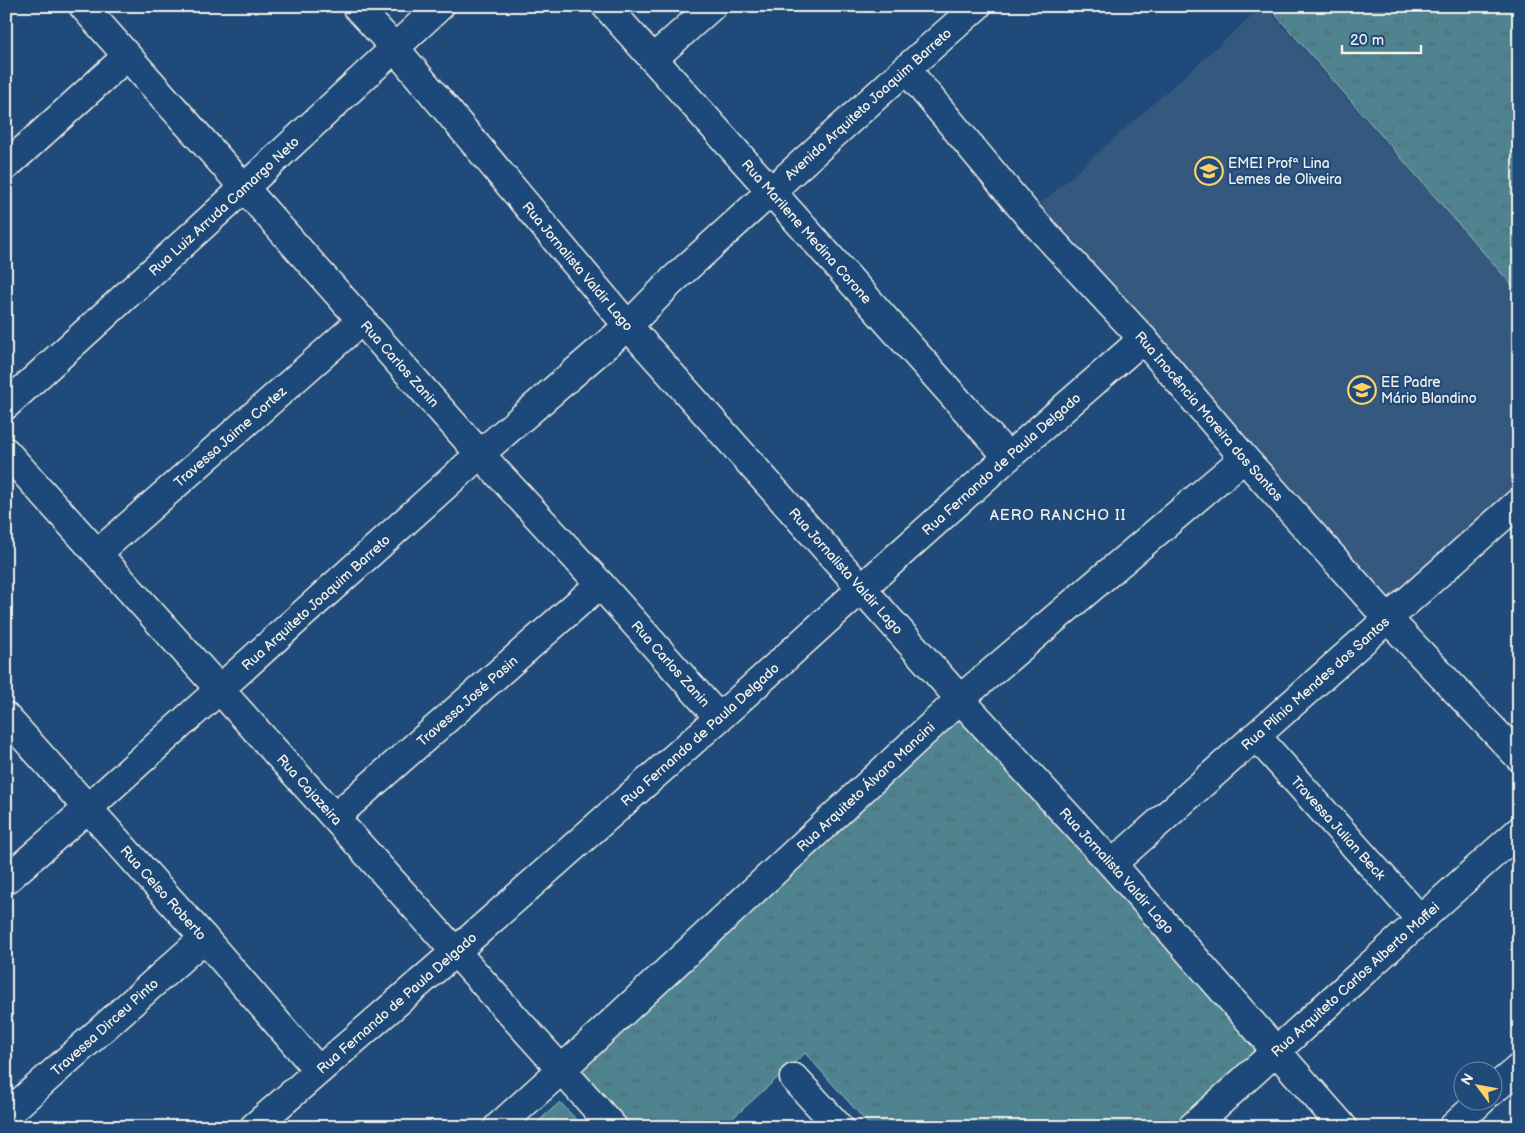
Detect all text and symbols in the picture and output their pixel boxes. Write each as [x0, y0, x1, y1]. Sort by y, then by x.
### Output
scale bar [1342, 22, 1421, 54]
street label: Avenida Arquiteto Joaquim Barreto [781, 25, 955, 184]
text: 20 m [1350, 31, 1384, 50]
street label: Rua Luiz Arruda Camargo Neto [145, 133, 303, 280]
place label: EMEI Profª Lina Lemes de Oliveira [1228, 155, 1342, 188]
street label: Rua Marilene Medina Corone [738, 156, 875, 307]
school or university icon: EMEI Profª Lina Lemes de Oliveira [1194, 156, 1224, 186]
street label: Rua Jornalista Valdir Lago [518, 198, 637, 335]
street label: Rua Carlos Zanin [357, 317, 442, 411]
street label: Rua Inocência Moreira dos Santos [1131, 328, 1286, 505]
place label: EE Padre Mário Blandino [1381, 374, 1477, 407]
school or university icon: EE Padre Mário Blandino [1347, 375, 1377, 405]
street label: Travessa Jaime Cortez [171, 383, 290, 491]
street label: Rua Fernando de Paula Delgado [919, 389, 1084, 539]
street label: Rua Jornalista Valdir Lago [785, 505, 906, 638]
district label: AERO RANCHO II [990, 506, 1126, 525]
street label: Rua Arquiteto Joaquim Barreto [238, 531, 394, 674]
street label: Rua Plínio Mendes dos Santos [1238, 613, 1393, 754]
street label: Rua Carlos Zanin [628, 617, 713, 711]
street label: Travessa José Pasin [414, 652, 521, 750]
street label: Rua Fernando de Paula Delgado [617, 660, 783, 810]
street label: Rua Arquiteto Álvaro Mancini [793, 719, 939, 855]
street label: Rua Cajazeira [273, 751, 345, 829]
street label: Travessa Julian Beck [1287, 773, 1389, 884]
street label: Rua Jornalista Valdir Lago [1056, 805, 1177, 938]
street label: Rua Celso Roberto [116, 842, 210, 944]
street label: Rua Arquiteto Carlos Alberto Maffei [1268, 899, 1443, 1061]
street label: Rua Fernando de Paula Delgado [313, 929, 480, 1078]
street label: Travessa Dirceu Pinto [47, 975, 162, 1080]
north arrow [1452, 1060, 1502, 1110]
text: N [1457, 1070, 1477, 1088]

